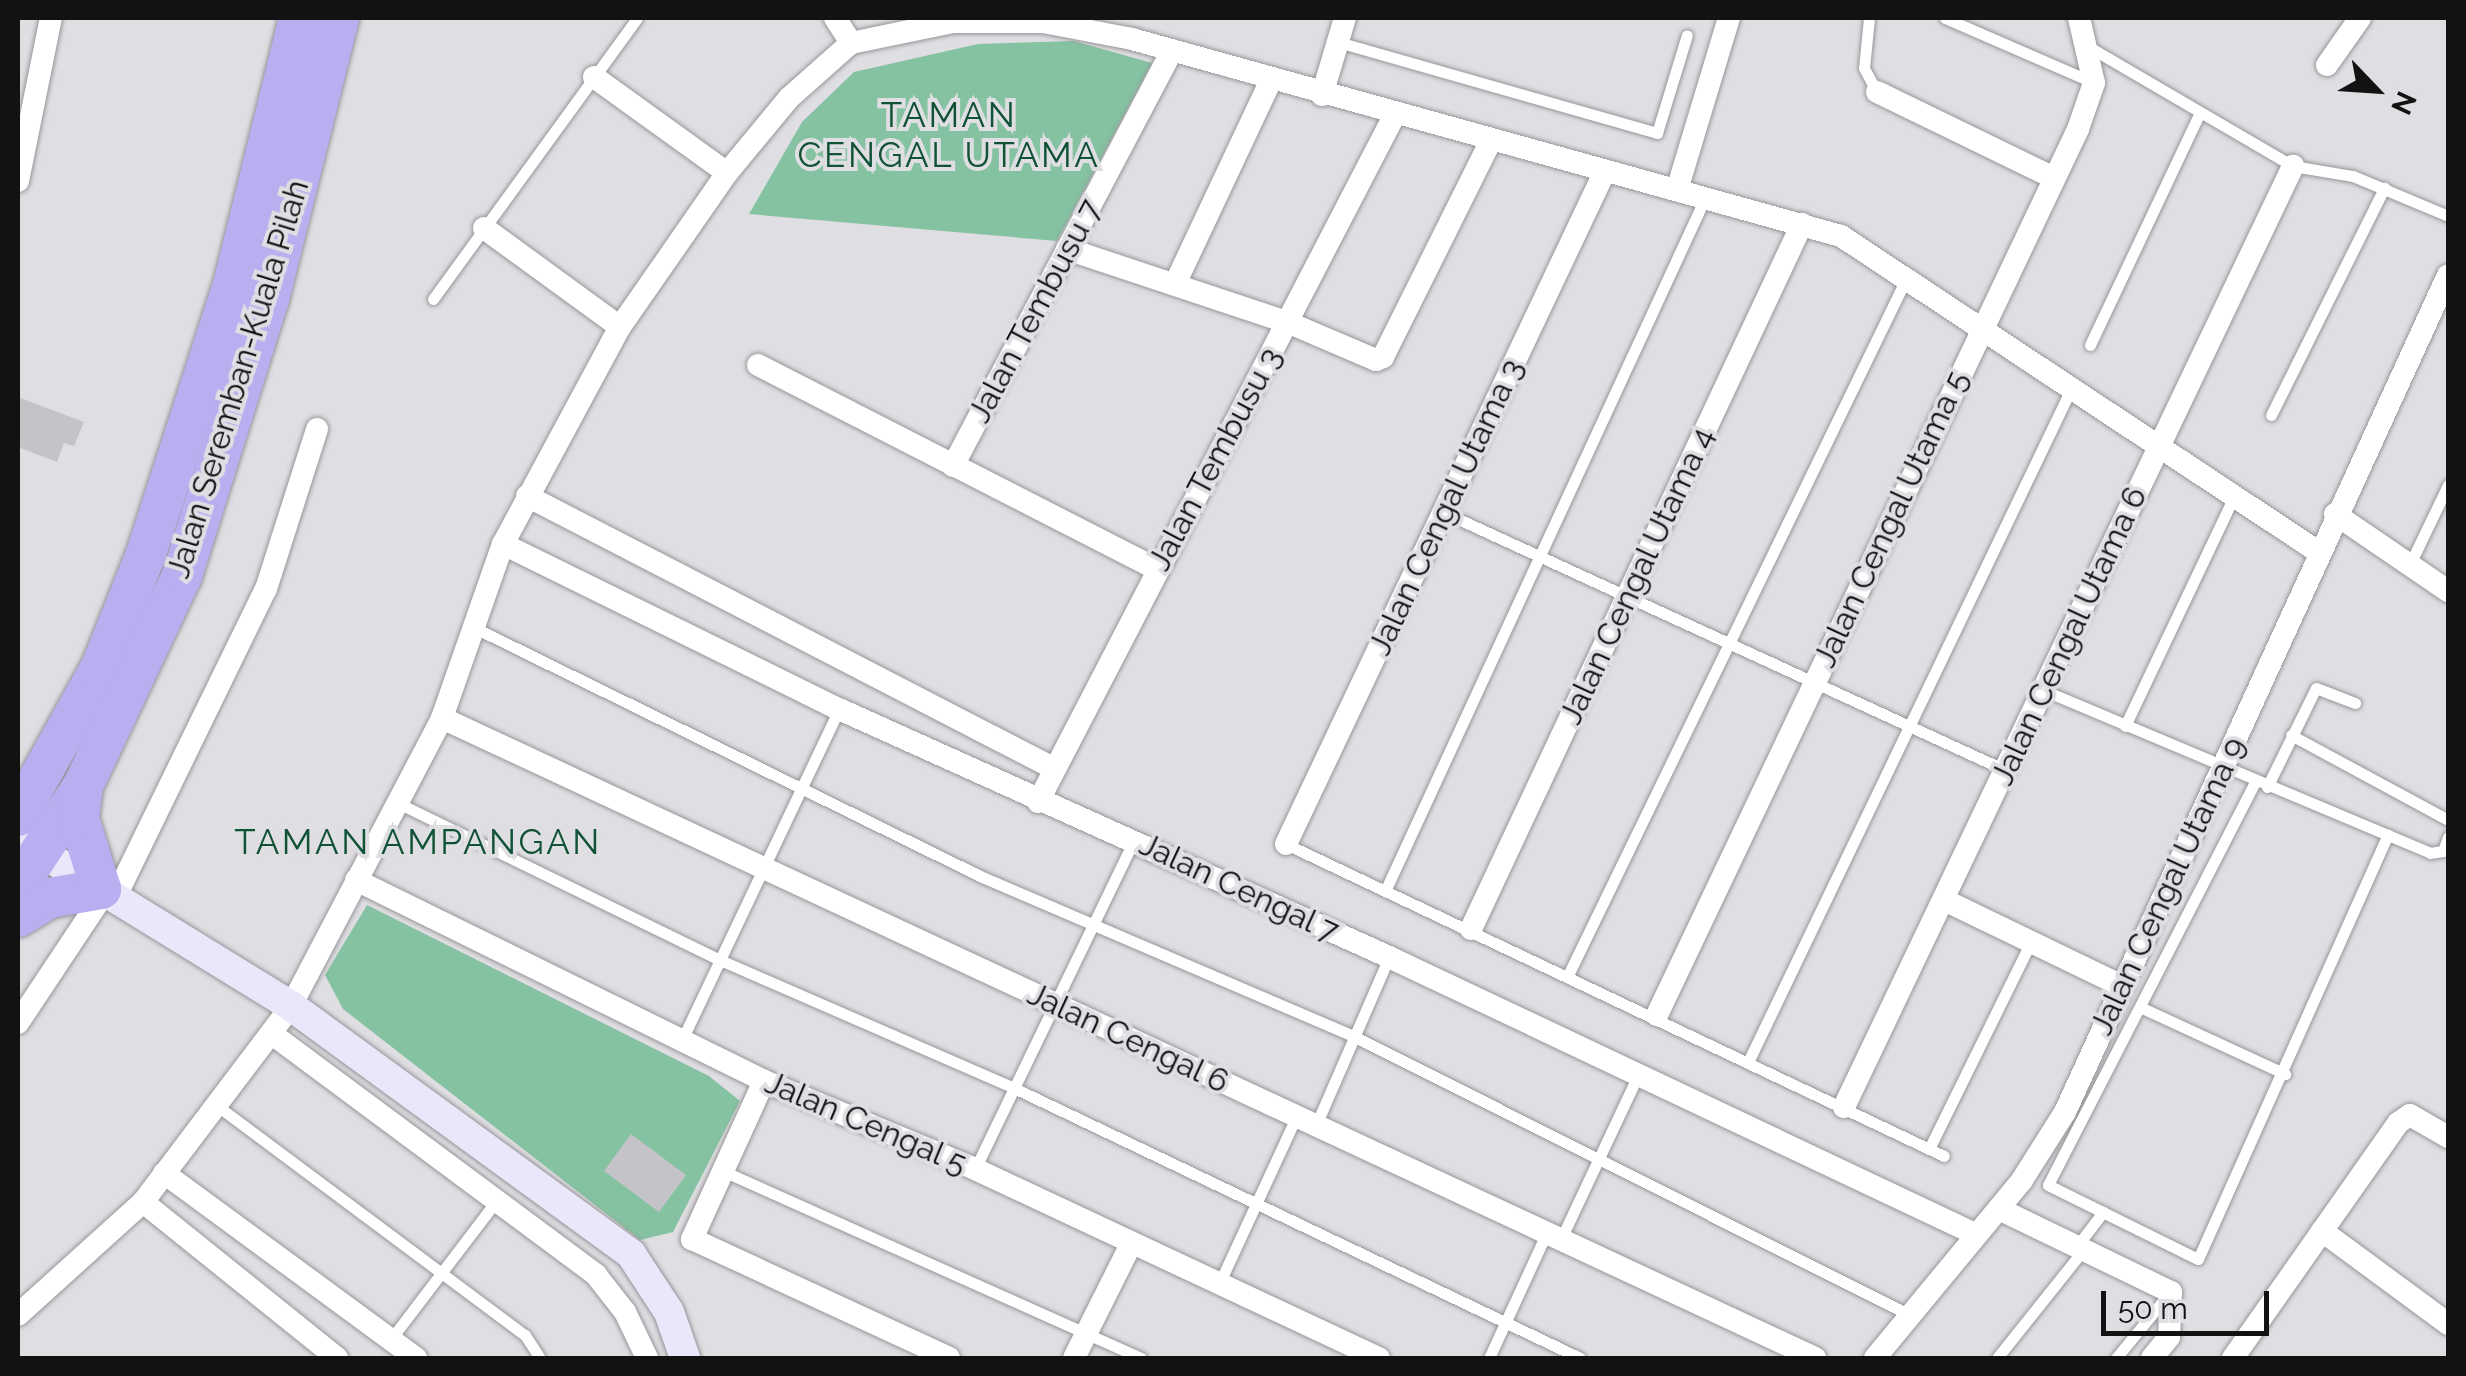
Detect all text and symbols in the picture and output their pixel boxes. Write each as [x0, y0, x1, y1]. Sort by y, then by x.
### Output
north arrow [2326, 40, 2426, 140]
text: N [2384, 86, 2423, 120]
district label: TAMAN CENGAL UTAMA [797, 94, 1101, 176]
street label: Jalan Seremban-Kuala Pilah [159, 175, 317, 583]
street label: Jalan Tembusu 7 [960, 192, 1110, 430]
street label: Jalan Tembusu 3 [1140, 340, 1290, 578]
street label: Jalan Cengal Utama 3 [1360, 352, 1532, 662]
street label: Jalan Cengal Utama 5 [1805, 364, 1977, 674]
street label: Jalan Cengal Utama 4 [1551, 421, 1723, 731]
street label: Jalan Cengal Utama 6 [1983, 480, 2155, 792]
street label: Jalan Cengal Utama 9 [2082, 731, 2254, 1041]
district label: TAMAN AMPANGAN [234, 821, 602, 863]
street label: Jalan Cengal 7 [1133, 825, 1345, 951]
street label: Jalan Cengal 6 [1021, 974, 1235, 1102]
street label: Jalan Cengal 5 [759, 1063, 973, 1183]
scale bar [2106, 1271, 2274, 1333]
text: 50 m [2118, 1291, 2188, 1326]

